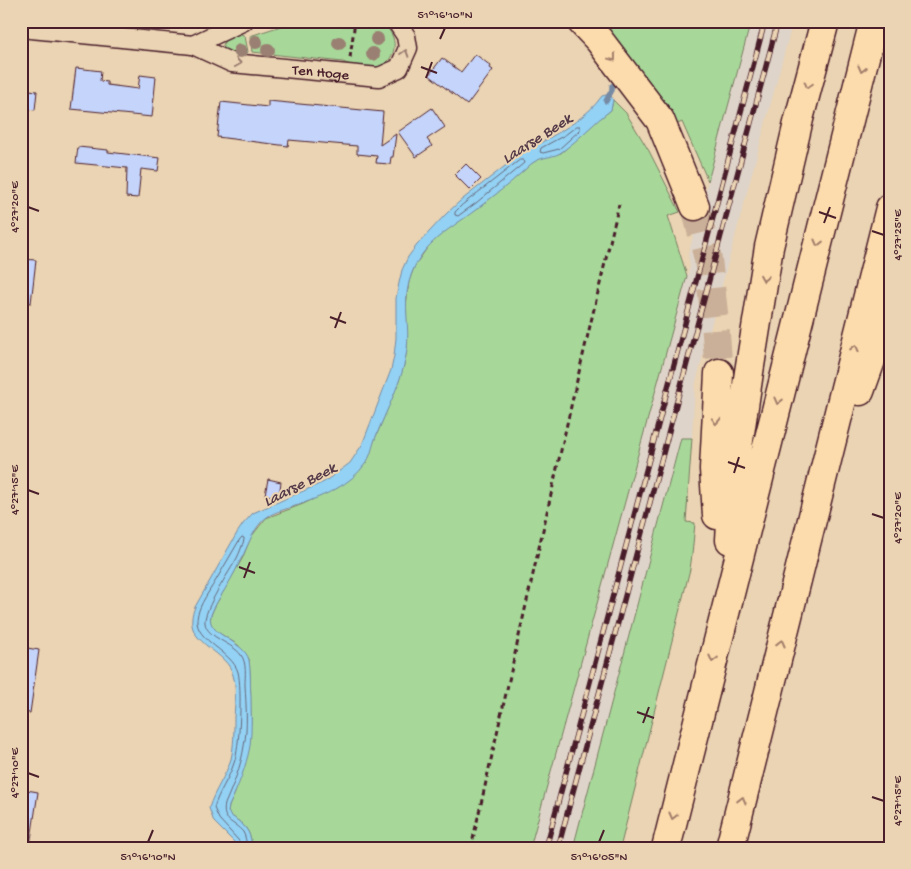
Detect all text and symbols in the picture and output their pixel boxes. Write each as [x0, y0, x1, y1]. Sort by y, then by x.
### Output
text: 51°16'10"N [417, 9, 473, 23]
one-way arrow [399, 49, 409, 58]
one-way arrow [607, 52, 616, 62]
one-way arrow [234, 57, 242, 68]
street label: Ten Hoge [290, 62, 350, 85]
one-way arrow [857, 64, 868, 73]
one-way arrow [803, 81, 814, 90]
water label: Laarse Beek [500, 109, 578, 169]
text: 4°27'20"E [9, 181, 23, 233]
text: 4°27'25"E [892, 209, 906, 260]
one-way arrow [813, 239, 824, 248]
one-way arrow [759, 273, 769, 282]
one-way arrow [849, 343, 860, 352]
one-way arrow [773, 396, 784, 405]
one-way arrow [711, 417, 722, 425]
water label: Laarse Beek [261, 459, 342, 513]
text: 4°27'15"E [9, 465, 23, 515]
text: 4°27'20"E [892, 492, 906, 544]
one-way arrow [775, 638, 786, 647]
one-way arrow [708, 654, 718, 662]
text: 4°27'10"E [9, 747, 23, 798]
text: 4°27'15"E [892, 776, 906, 826]
one-way arrow [736, 797, 746, 805]
one-way arrow [669, 812, 679, 820]
text: 51°16'10"N [120, 851, 176, 865]
text: 51°16'05"N [571, 851, 627, 865]

